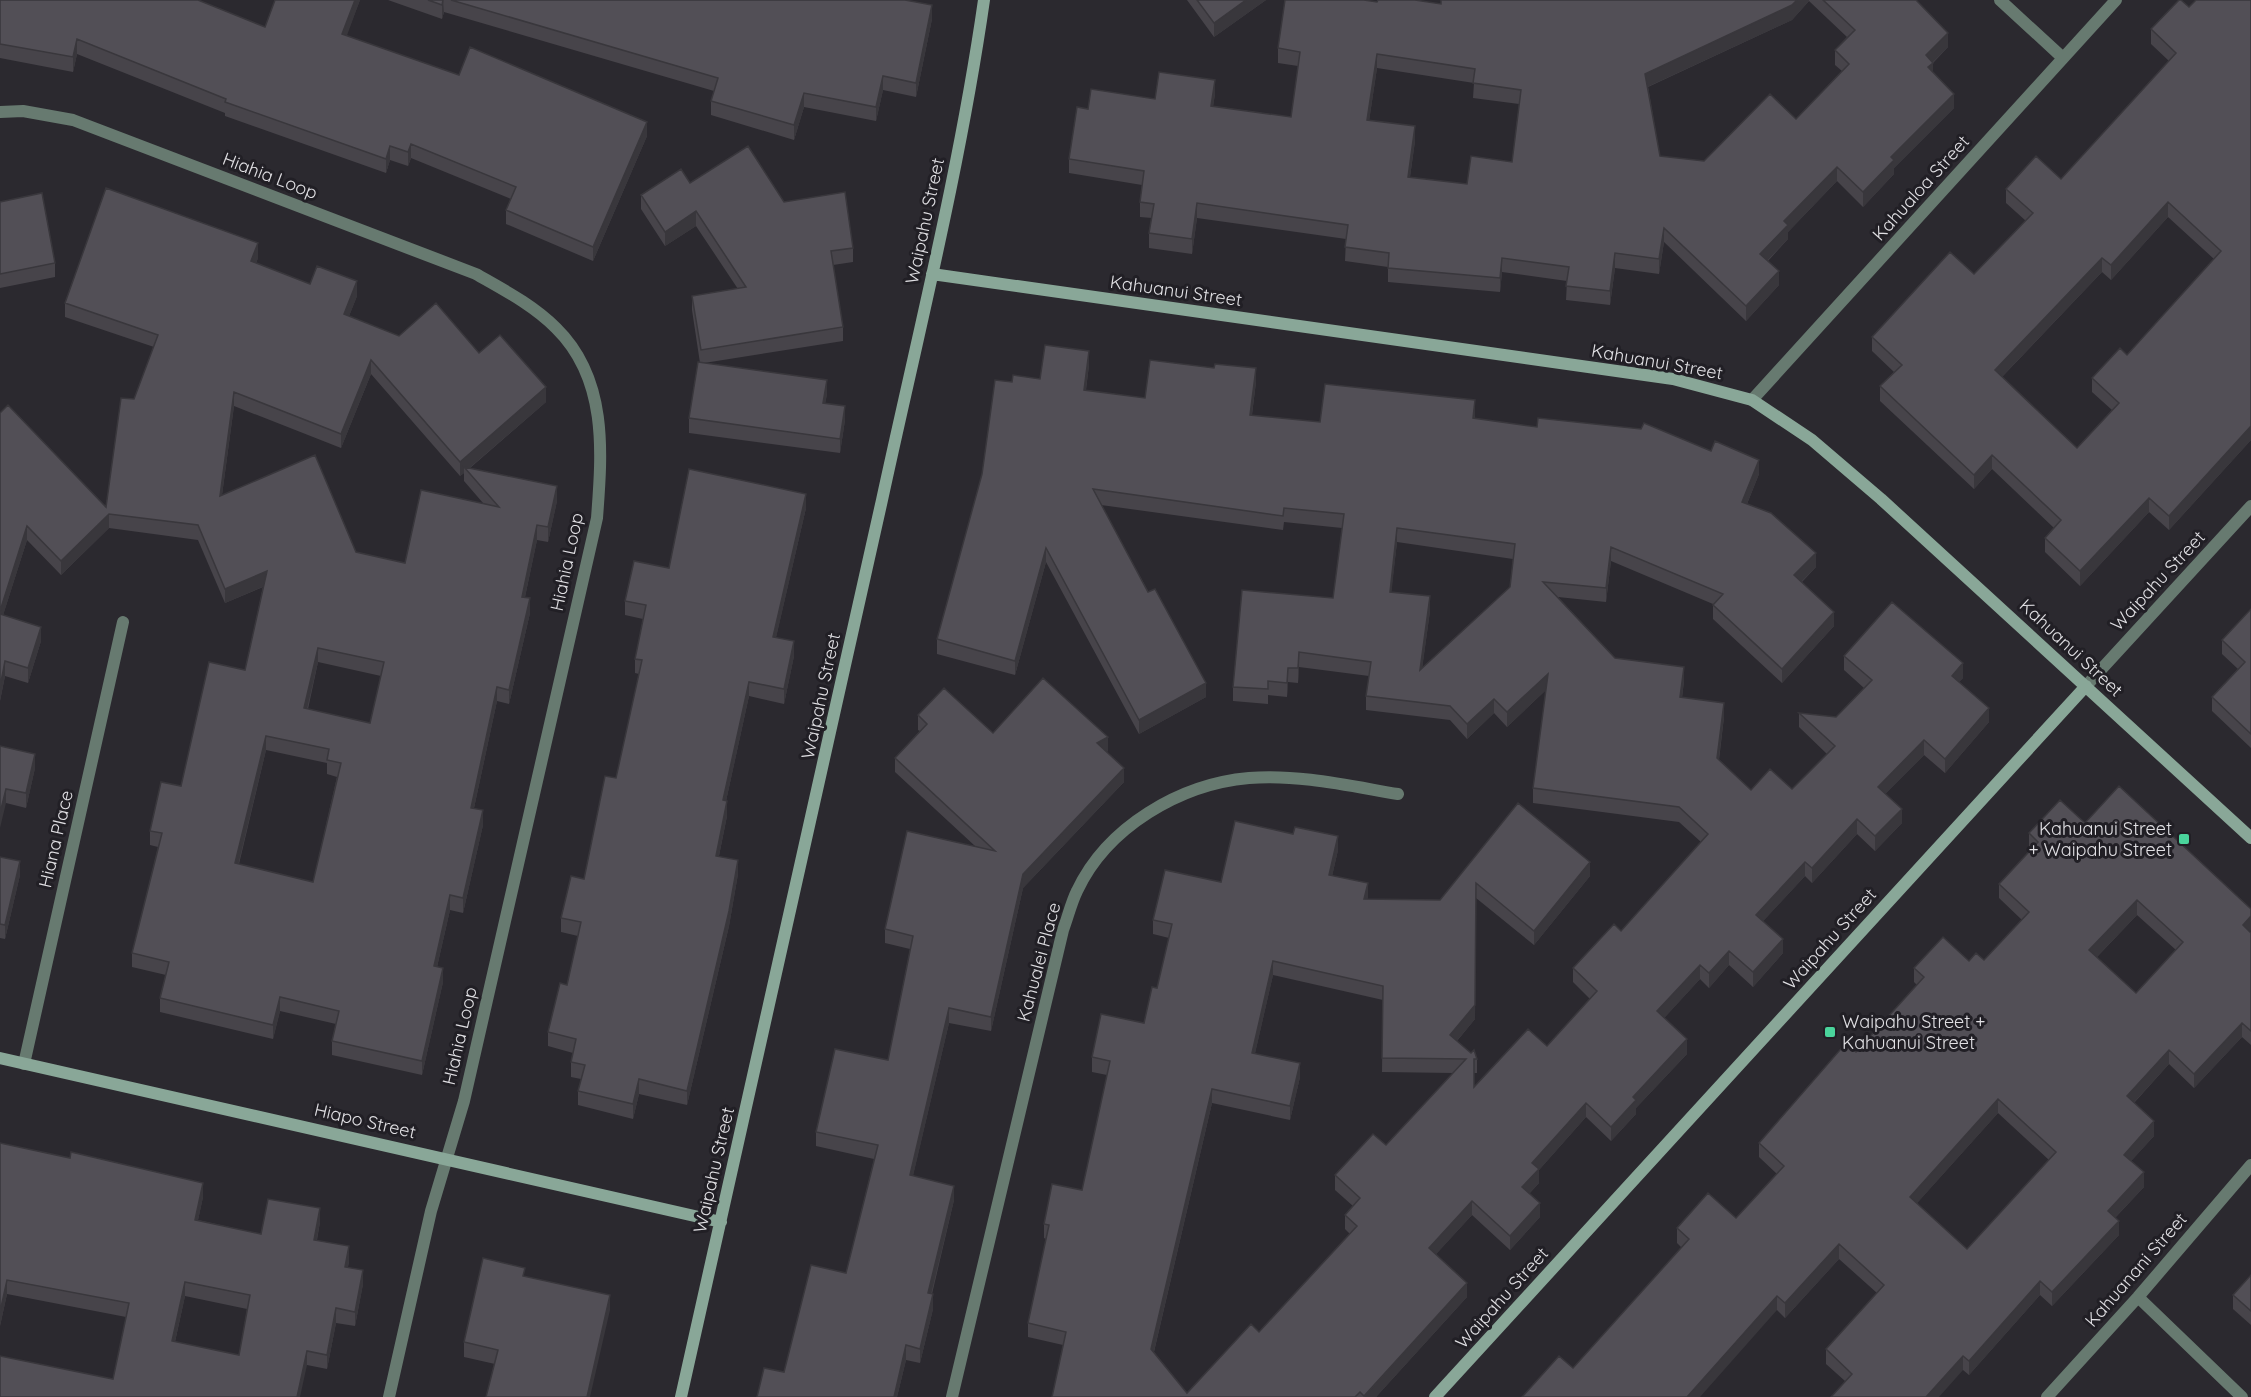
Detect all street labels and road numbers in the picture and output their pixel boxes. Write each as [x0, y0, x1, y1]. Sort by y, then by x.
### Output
street label: Kahualoa Street [1867, 130, 1974, 245]
street label: Hiahia Loop [219, 147, 321, 204]
street label: Waipahu Street [900, 156, 949, 286]
street label: Kahuanui Street [1109, 270, 1244, 311]
street label: Kahuanui Street [1590, 339, 1725, 384]
street label: Hiahia Loop [545, 511, 588, 613]
street label: Waipahu Street [2105, 526, 2210, 635]
street label: Kahuanui Street [2015, 594, 2128, 701]
street label: Waipahu Street [796, 631, 845, 761]
street label: Hiana Place [33, 788, 78, 890]
street label: Waipahu Street [1778, 883, 1881, 994]
street label: Kahualei Place [1012, 900, 1065, 1024]
street label: Hiahia Loop [437, 985, 482, 1087]
street label: Hiapo Street [312, 1098, 418, 1143]
street label: Waipahu Street [688, 1105, 739, 1235]
street label: Kahuanani Street [2080, 1208, 2192, 1332]
street label: Waipahu Street [1450, 1242, 1553, 1353]

